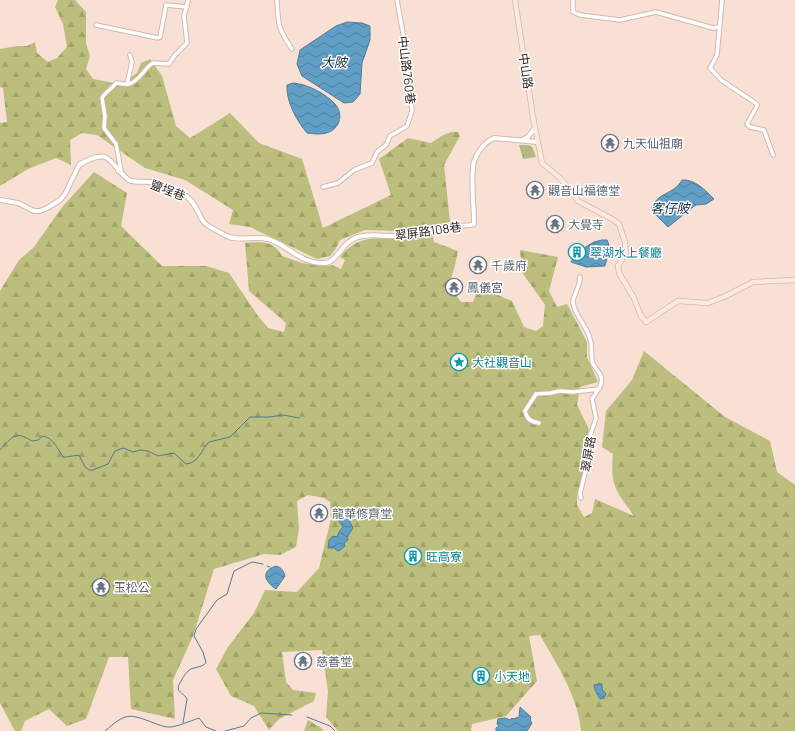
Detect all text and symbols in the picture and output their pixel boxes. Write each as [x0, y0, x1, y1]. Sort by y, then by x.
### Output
street label: 中山路760巷 [394, 35, 420, 105]
street label: 中山路 [515, 52, 537, 90]
water label: 大陂 [321, 53, 349, 71]
temple icon: 九天仙祖廟 [600, 133, 620, 153]
place label: 九天仙祖廟 [623, 135, 683, 152]
street label: 鹽埕巷 [148, 176, 188, 204]
temple icon: 觀音山福德堂 [525, 180, 545, 200]
place label: 觀音山福德堂 [548, 182, 620, 199]
water label: 客仔陂 [650, 199, 691, 217]
temple icon: 大覺寺 [545, 214, 565, 234]
place label: 大覺寺 [568, 216, 604, 233]
street label: 翠屏路108巷 [394, 218, 462, 244]
building icon: 翠湖水上餐廳 [567, 242, 587, 262]
place label: 翠湖水上餐廳 [590, 244, 662, 261]
temple icon: 千歲府 [468, 255, 488, 275]
place label: 千歲府 [491, 257, 527, 274]
temple icon: 鳳儀宮 [444, 277, 464, 297]
place label: 鳳儀宮 [467, 279, 503, 296]
place icon: 大社觀音山 [449, 352, 469, 372]
place label: 大社觀音山 [472, 354, 532, 371]
street label: 翠屏路 [577, 435, 599, 473]
temple icon: 龍華修齊堂 [309, 503, 329, 523]
place label: 龍華修齊堂 [332, 505, 392, 522]
building icon: 旺高寮 [403, 546, 423, 566]
place label: 旺高寮 [426, 548, 462, 565]
temple icon: 玉松公 [91, 577, 111, 597]
place label: 玉松公 [114, 579, 150, 596]
temple icon: 慈善堂 [293, 651, 313, 671]
place label: 慈善堂 [316, 653, 352, 670]
building icon: 小天地 [471, 666, 491, 686]
place label: 小天地 [494, 668, 530, 685]

